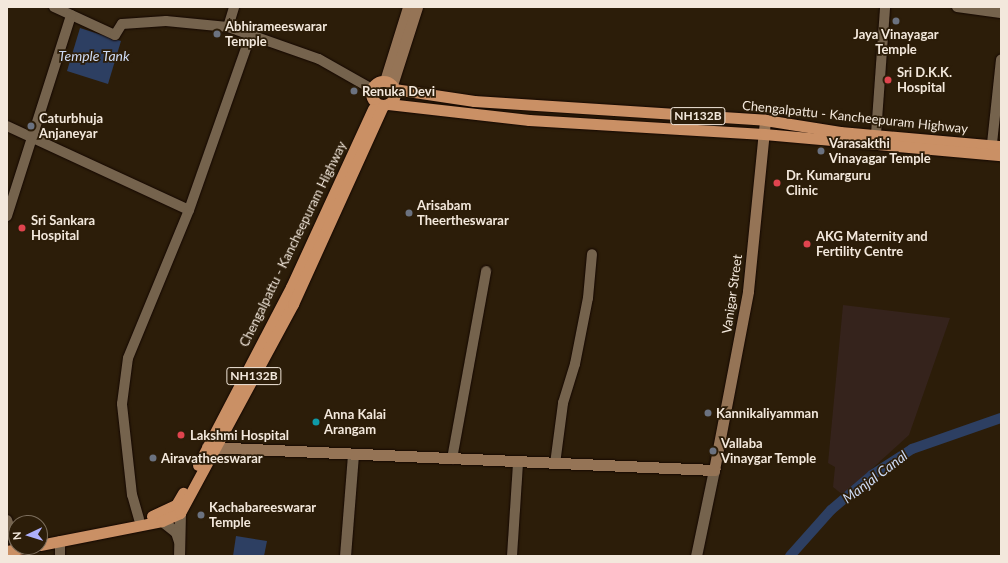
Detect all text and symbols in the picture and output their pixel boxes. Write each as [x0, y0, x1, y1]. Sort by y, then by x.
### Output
marker: Jaya Vinayagar Temple [891, 16, 901, 26]
place label: Abhirameeswarar Temple [225, 19, 327, 50]
place label: Jaya Vinayagar Temple [853, 27, 939, 58]
marker: Abhirameeswarar Temple [212, 29, 222, 39]
water label: Temple Tank [58, 48, 130, 64]
place label: Sri D.K.K. Hospital [897, 65, 952, 96]
marker: Sri D.K.K. Hospital [882, 74, 894, 86]
place label: Renuka Devi [362, 83, 435, 99]
marker: Renuka Devi [349, 86, 359, 96]
street label: Chengalpattu - Kancheepuram Highway [741, 97, 969, 137]
road number: NH132B [670, 106, 726, 126]
place label: Caturbhuja Anjaneyar [39, 111, 103, 142]
marker: Caturbhuja Anjaneyar [26, 121, 36, 131]
place label: Varasakthi Vinayagar Temple [829, 136, 931, 167]
street label: Chengalpattu - Kancheepuram Highway [236, 139, 350, 349]
marker: Varasakthi Vinayagar Temple [816, 146, 826, 156]
place label: Dr. Kumarguru Clinic [786, 168, 871, 199]
marker: Dr. Kumarguru Clinic [771, 177, 783, 189]
place label: Arisabam Theertheswarar [417, 198, 509, 229]
marker: Arisabam Theertheswarar [404, 208, 414, 218]
place label: Sri Sankara Hospital [31, 213, 95, 244]
marker: Sri Sankara Hospital [16, 222, 28, 234]
place label: AKG Maternity and Fertility Centre [816, 229, 928, 260]
marker: AKG Maternity and Fertility Centre [801, 238, 813, 250]
street label: Vanigar Street [719, 253, 745, 335]
road number: NH132B [226, 366, 282, 386]
place label: Kannikaliyamman [716, 405, 819, 421]
place label: Anna Kalai Arangam [324, 407, 386, 438]
marker: Kannikaliyamman [703, 408, 713, 418]
marker: Anna Kalai Arangam [311, 417, 321, 427]
place label: Lakshmi Hospital [190, 427, 289, 443]
marker: Lakshmi Hospital [175, 429, 187, 441]
place label: Vallaba Vinaygar Temple [721, 436, 817, 467]
marker: Vallaba Vinaygar Temple [708, 446, 718, 456]
water label: Manjal Canal [839, 447, 911, 507]
place label: Airavatheeswarar [161, 450, 263, 466]
marker: Airavatheeswarar [148, 453, 158, 463]
place label: Kachabareeswarar Temple [209, 500, 316, 531]
marker: Kachabareeswarar Temple [196, 510, 206, 520]
north arrow [8, 515, 48, 555]
text: N [10, 531, 23, 540]

